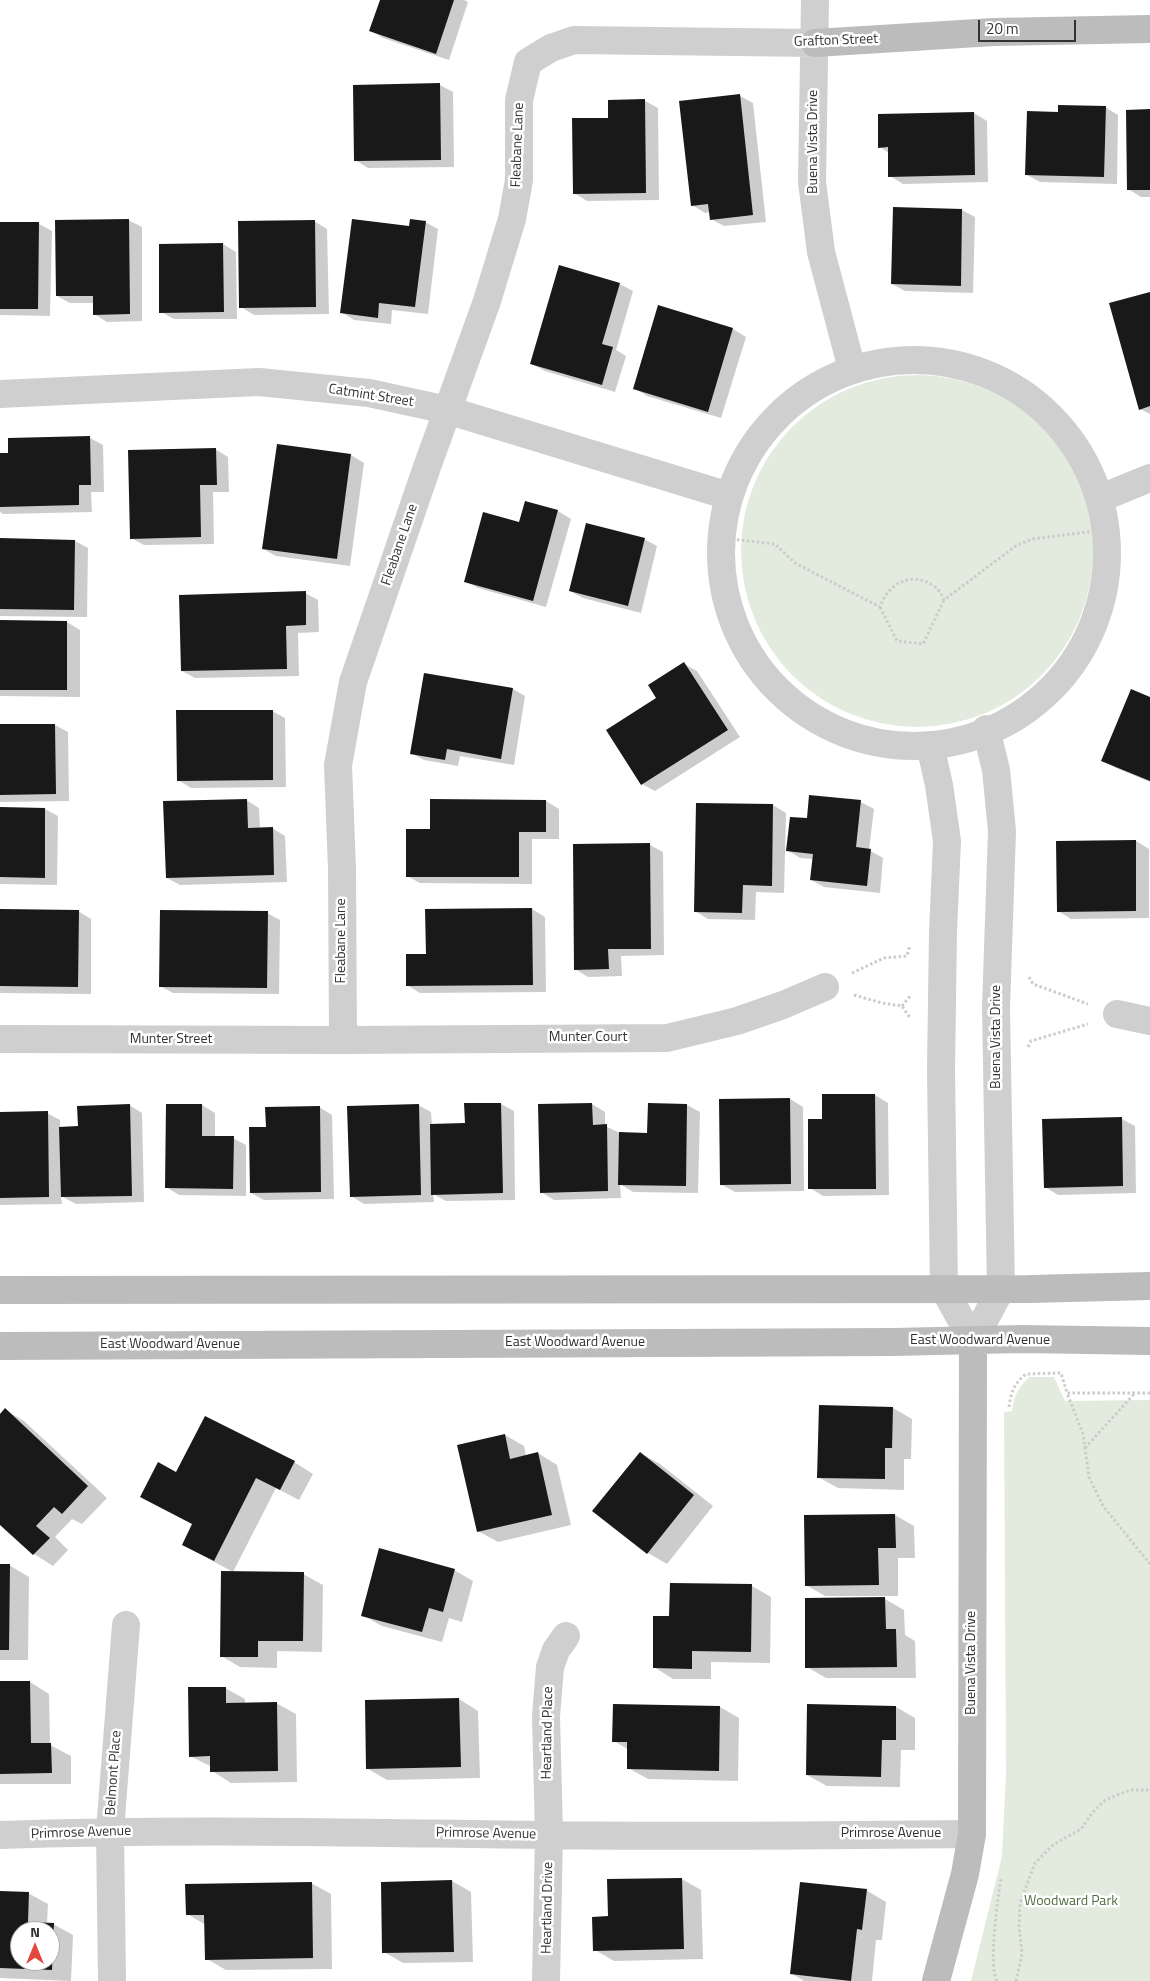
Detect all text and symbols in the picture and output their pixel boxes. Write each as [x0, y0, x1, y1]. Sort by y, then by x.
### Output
scale bar [980, 10, 1078, 42]
text: 20 m [986, 17, 1019, 40]
street label: Grafton Street [794, 31, 878, 51]
street label: Buena Vista Drive [806, 90, 822, 194]
street label: Fleabane Lane [508, 102, 528, 188]
street label: Catmint Street [327, 381, 415, 411]
street label: Fleabane Lane [378, 502, 422, 588]
street label: Fleabane Lane [334, 898, 350, 984]
street label: Buena Vista Drive [989, 985, 1005, 1089]
street label: Munter Court [549, 1030, 627, 1046]
street label: Munter Street [130, 1032, 212, 1048]
street label: East Woodward Avenue [910, 1333, 1050, 1349]
street label: East Woodward Avenue [505, 1335, 645, 1351]
street label: East Woodward Avenue [100, 1337, 240, 1353]
street label: Buena Vista Drive [964, 1611, 980, 1715]
street label: Heartland Place [539, 1686, 557, 1780]
street label: Belmont Place [103, 1730, 125, 1816]
street label: Primrose Avenue [31, 1823, 131, 1843]
street label: Primrose Avenue [436, 1825, 536, 1843]
street label: Primrose Avenue [841, 1826, 941, 1842]
street label: Heartland Drive [539, 1862, 557, 1954]
park label: Woodward Park [1024, 1894, 1118, 1910]
north arrow [10, 1921, 60, 1971]
text: N [30, 1921, 40, 1942]

